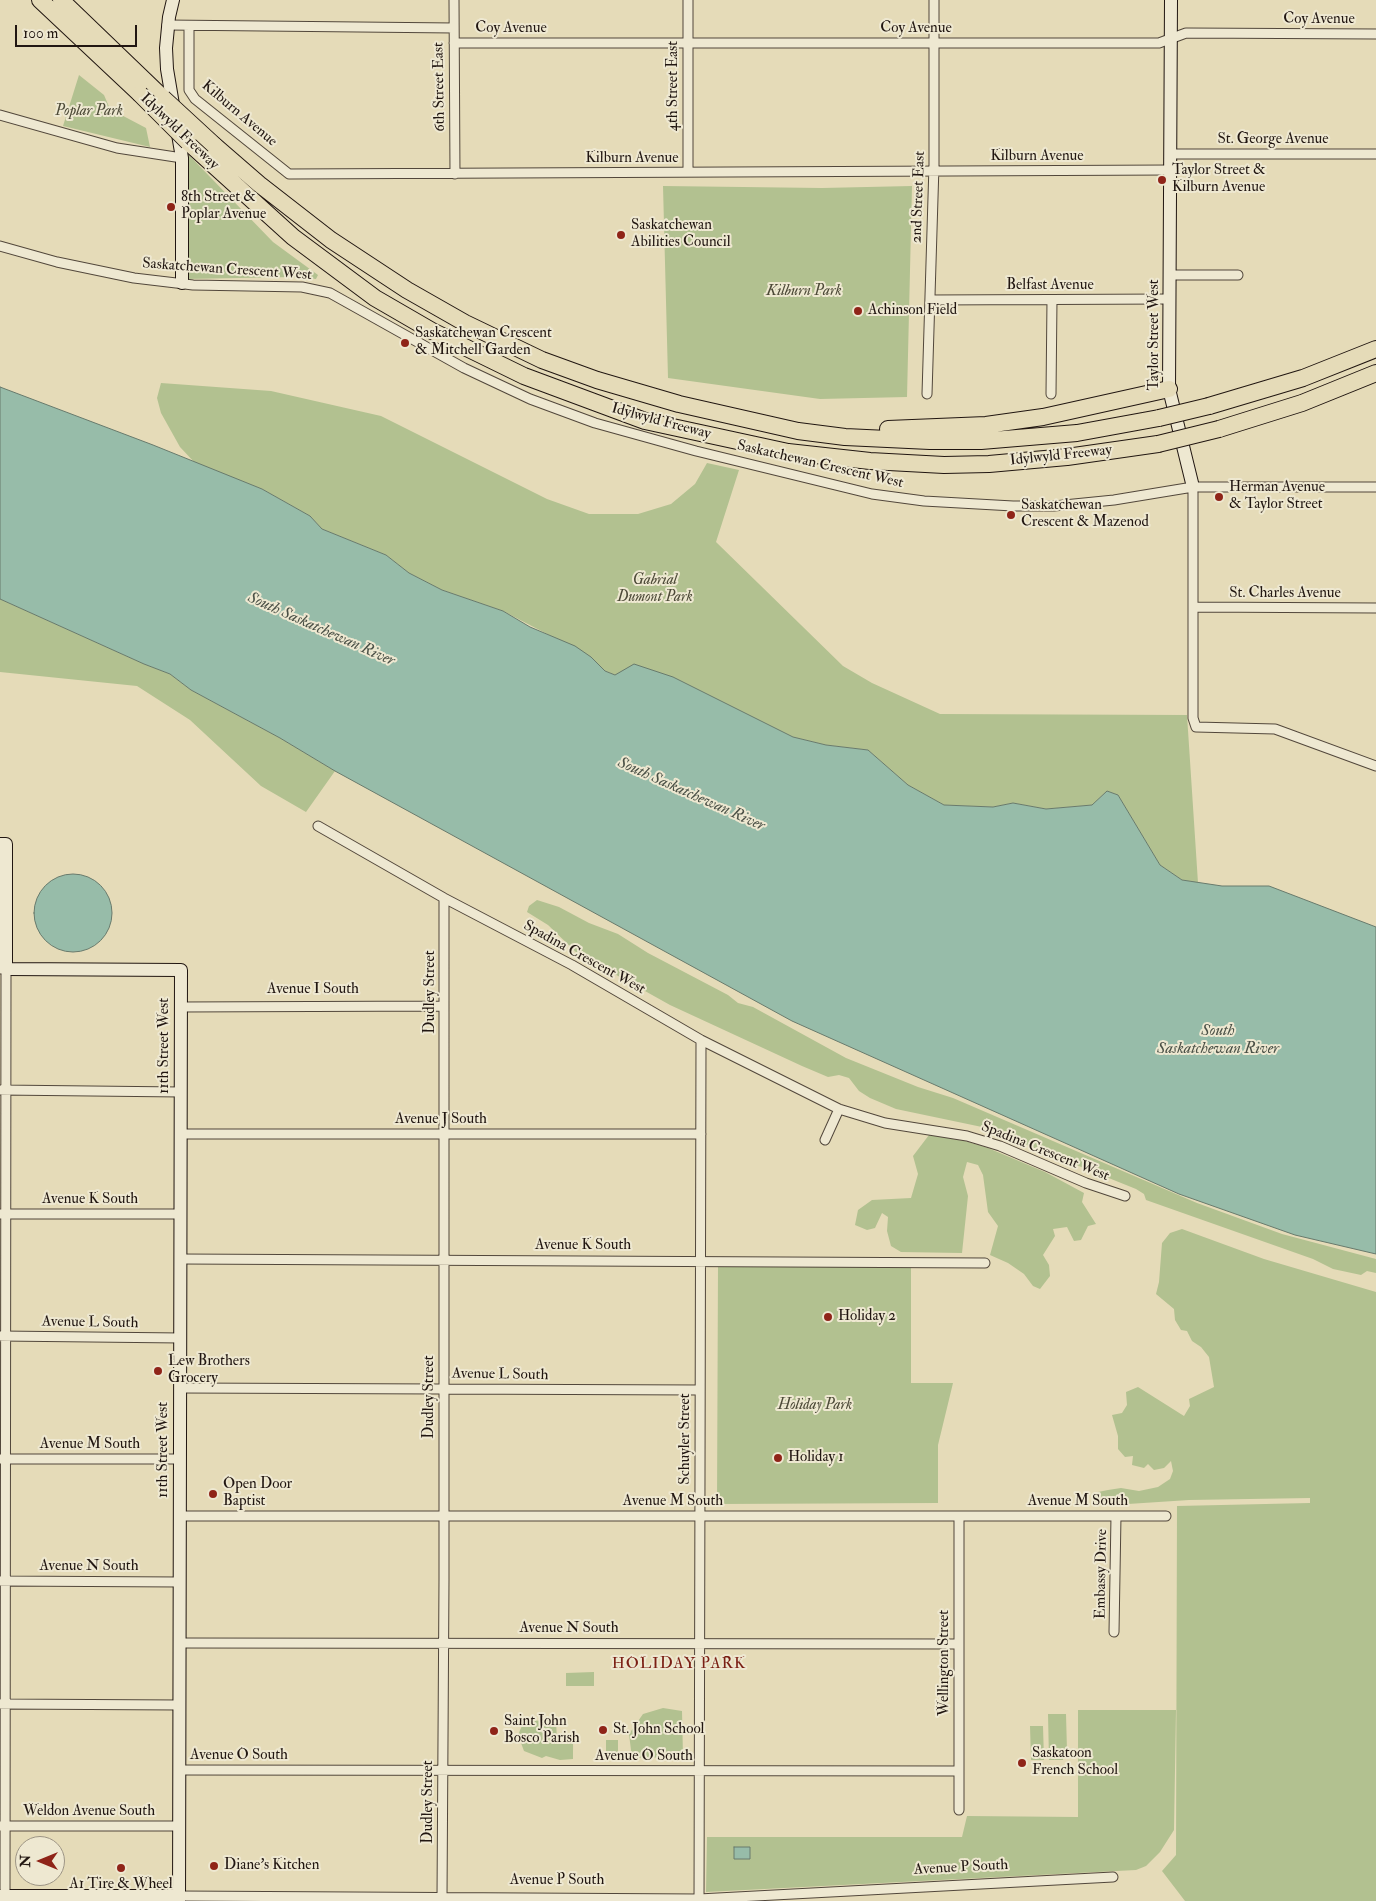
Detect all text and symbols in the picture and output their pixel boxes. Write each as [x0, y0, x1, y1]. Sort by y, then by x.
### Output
street label: Coy Avenue [1283, 11, 1355, 29]
scale bar [18, 15, 140, 47]
street label: Coy Avenue [475, 20, 547, 38]
street label: Coy Avenue [880, 20, 952, 38]
text: 100 m [23, 24, 58, 43]
street label: 4th Street East [665, 41, 683, 131]
street label: 6th Street East [430, 42, 450, 132]
street label: Kilburn Avenue [198, 77, 280, 151]
street label: Idylwyld Freeway [136, 90, 222, 174]
park label: Poplar Park [55, 103, 123, 121]
street label: St. George Avenue [1217, 131, 1329, 149]
street label: Kilburn Avenue [990, 148, 1084, 166]
street label: Kilburn Avenue [585, 150, 679, 168]
street label: 2nd Street East [908, 151, 930, 243]
place label: Taylor Street & Kilburn Avenue [1172, 162, 1266, 197]
marker: Taylor Street & Kilburn Avenue [1156, 174, 1168, 186]
place label: 8th Street & Poplar Avenue [181, 189, 266, 224]
marker: 8th Street & Poplar Avenue [165, 201, 177, 213]
place label: Saskatchewan Abilities Council [631, 217, 730, 252]
marker: Saskatchewan Abilities Council [615, 229, 627, 241]
street label: Saskatchewan Crescent West [142, 255, 312, 285]
street label: Belfast Avenue [1006, 277, 1094, 295]
street label: Taylor Street West [1146, 279, 1164, 391]
park label: Kilburn Park [766, 283, 842, 301]
place label: Achinson Field [868, 302, 957, 320]
marker: Achinson Field [852, 305, 864, 317]
place label: Saskatchewan Crescent & Mitchell Garden [415, 325, 552, 360]
marker: Saskatchewan Crescent & Mitchell Garden [399, 337, 411, 349]
street label: Idylwyld Freeway [609, 400, 713, 444]
street label: Saskatchewan Crescent West [735, 437, 905, 493]
street label: Idylwyld Freeway [1009, 442, 1113, 470]
place label: Herman Avenue & Taylor Street [1229, 479, 1325, 514]
marker: Herman Avenue & Taylor Street [1213, 491, 1225, 503]
place label: Saskatchewan Crescent & Mazenod [1021, 497, 1149, 532]
marker: Saskatchewan Crescent & Mazenod [1005, 509, 1017, 521]
park label: Gabrial Dumont Park [617, 572, 693, 607]
street label: St. Charles Avenue [1229, 585, 1341, 603]
water label: South Saskatchewan River [244, 589, 398, 671]
water label: South Saskatchewan River [614, 754, 768, 836]
street label: Spadina Crescent West [520, 917, 648, 999]
street label: Dudley Street [422, 950, 440, 1034]
street label: Avenue I South [267, 981, 359, 999]
street label: 11th Street West [156, 998, 174, 1094]
water label: South Saskatchewan River [1157, 1022, 1279, 1060]
street label: Avenue J South [395, 1111, 487, 1129]
street label: Spadina Crescent West [978, 1118, 1112, 1186]
street label: Avenue K South [42, 1191, 138, 1209]
street label: Avenue K South [535, 1237, 631, 1255]
place label: Holiday 2 [838, 1308, 896, 1326]
marker: Holiday 2 [822, 1311, 834, 1323]
street label: Avenue L South [42, 1313, 138, 1333]
place label: Lew Brothers Grocery [168, 1353, 250, 1388]
street label: Dudley Street [421, 1355, 439, 1439]
marker: Lew Brothers Grocery [152, 1365, 164, 1377]
street label: Avenue L South [452, 1365, 548, 1385]
street label: Schuyler Street [677, 1393, 695, 1485]
park label: Holiday Park [778, 1397, 852, 1415]
street label: 11th Street West [155, 1402, 173, 1498]
street label: Avenue M South [40, 1436, 140, 1454]
place label: Holiday 1 [788, 1449, 844, 1467]
marker: Holiday 1 [772, 1452, 784, 1464]
place label: Open Door Baptist [223, 1476, 292, 1511]
marker: Open Door Baptist [207, 1488, 219, 1500]
street label: Avenue M South [623, 1493, 723, 1511]
street label: Avenue M South [1028, 1493, 1128, 1511]
street label: Embassy Drive [1092, 1529, 1112, 1619]
street label: Avenue N South [39, 1558, 139, 1576]
street label: Wellington Street [936, 1610, 954, 1716]
street label: Avenue N South [519, 1620, 619, 1638]
district label: HOLIDAY PARK [610, 1655, 748, 1675]
place label: Saint John Bosco Parish [504, 1713, 580, 1748]
place label: St. John School [613, 1721, 704, 1739]
marker: St. John School [597, 1724, 609, 1736]
marker: Saint John Bosco Parish [488, 1725, 500, 1737]
place label: Saskatoon French School [1032, 1745, 1118, 1780]
street label: Avenue O South [190, 1747, 288, 1765]
street label: Avenue O South [595, 1748, 693, 1766]
marker: Saskatoon French School [1016, 1757, 1028, 1769]
street label: Dudley Street [420, 1760, 438, 1844]
street label: Weldon Avenue South [23, 1803, 155, 1821]
north arrow [15, 1836, 65, 1886]
text: N [17, 1855, 34, 1867]
place label: Diane's Kitchen [224, 1857, 319, 1875]
street label: Avenue P South [913, 1857, 1009, 1879]
marker: Diane's Kitchen [208, 1860, 220, 1872]
marker: A1 Tire & Wheel [115, 1862, 127, 1874]
street label: Avenue P South [510, 1872, 604, 1890]
place label: A1 Tire & Wheel [69, 1876, 173, 1894]

